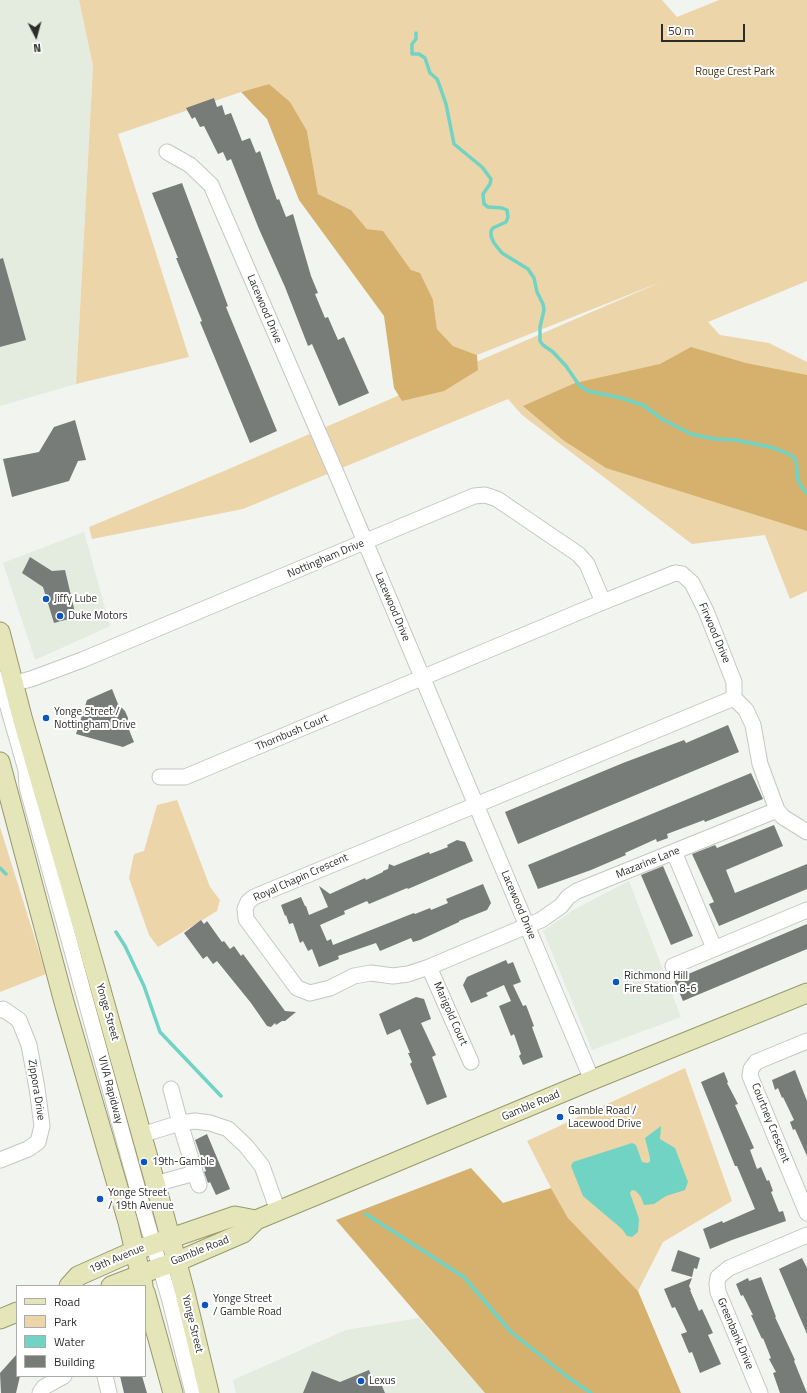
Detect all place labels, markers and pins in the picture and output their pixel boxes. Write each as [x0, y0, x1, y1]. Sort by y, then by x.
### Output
place label: Jiffy Lube [54, 592, 97, 606]
marker: Jiffy Lube [41, 594, 51, 604]
place label: Duke Motors [68, 609, 128, 623]
marker: Duke Motors [55, 611, 65, 621]
place label: Yonge Street / Nottingham Drive [54, 705, 136, 731]
marker: Yonge Street / Nottingham Drive [41, 713, 51, 723]
place label: Richmond Hill Fire Station 8-6 [624, 969, 697, 995]
marker: Richmond Hill Fire Station 8-6 [611, 977, 621, 987]
place label: Gamble Road / Lacewood Drive [568, 1104, 641, 1130]
marker: Gamble Road / Lacewood Drive [555, 1112, 565, 1122]
place label: 19th-Gamble [152, 1155, 214, 1169]
marker: 19th-Gamble [139, 1157, 149, 1167]
place label: Yonge Street / 19th Avenue [108, 1186, 174, 1212]
marker: Yonge Street / 19th Avenue [95, 1194, 105, 1204]
place label: Yonge Street / Gamble Road [213, 1292, 282, 1318]
marker: Yonge Street / Gamble Road [200, 1300, 210, 1310]
place label: Lexus [369, 1374, 396, 1388]
marker: Lexus [356, 1376, 366, 1386]

